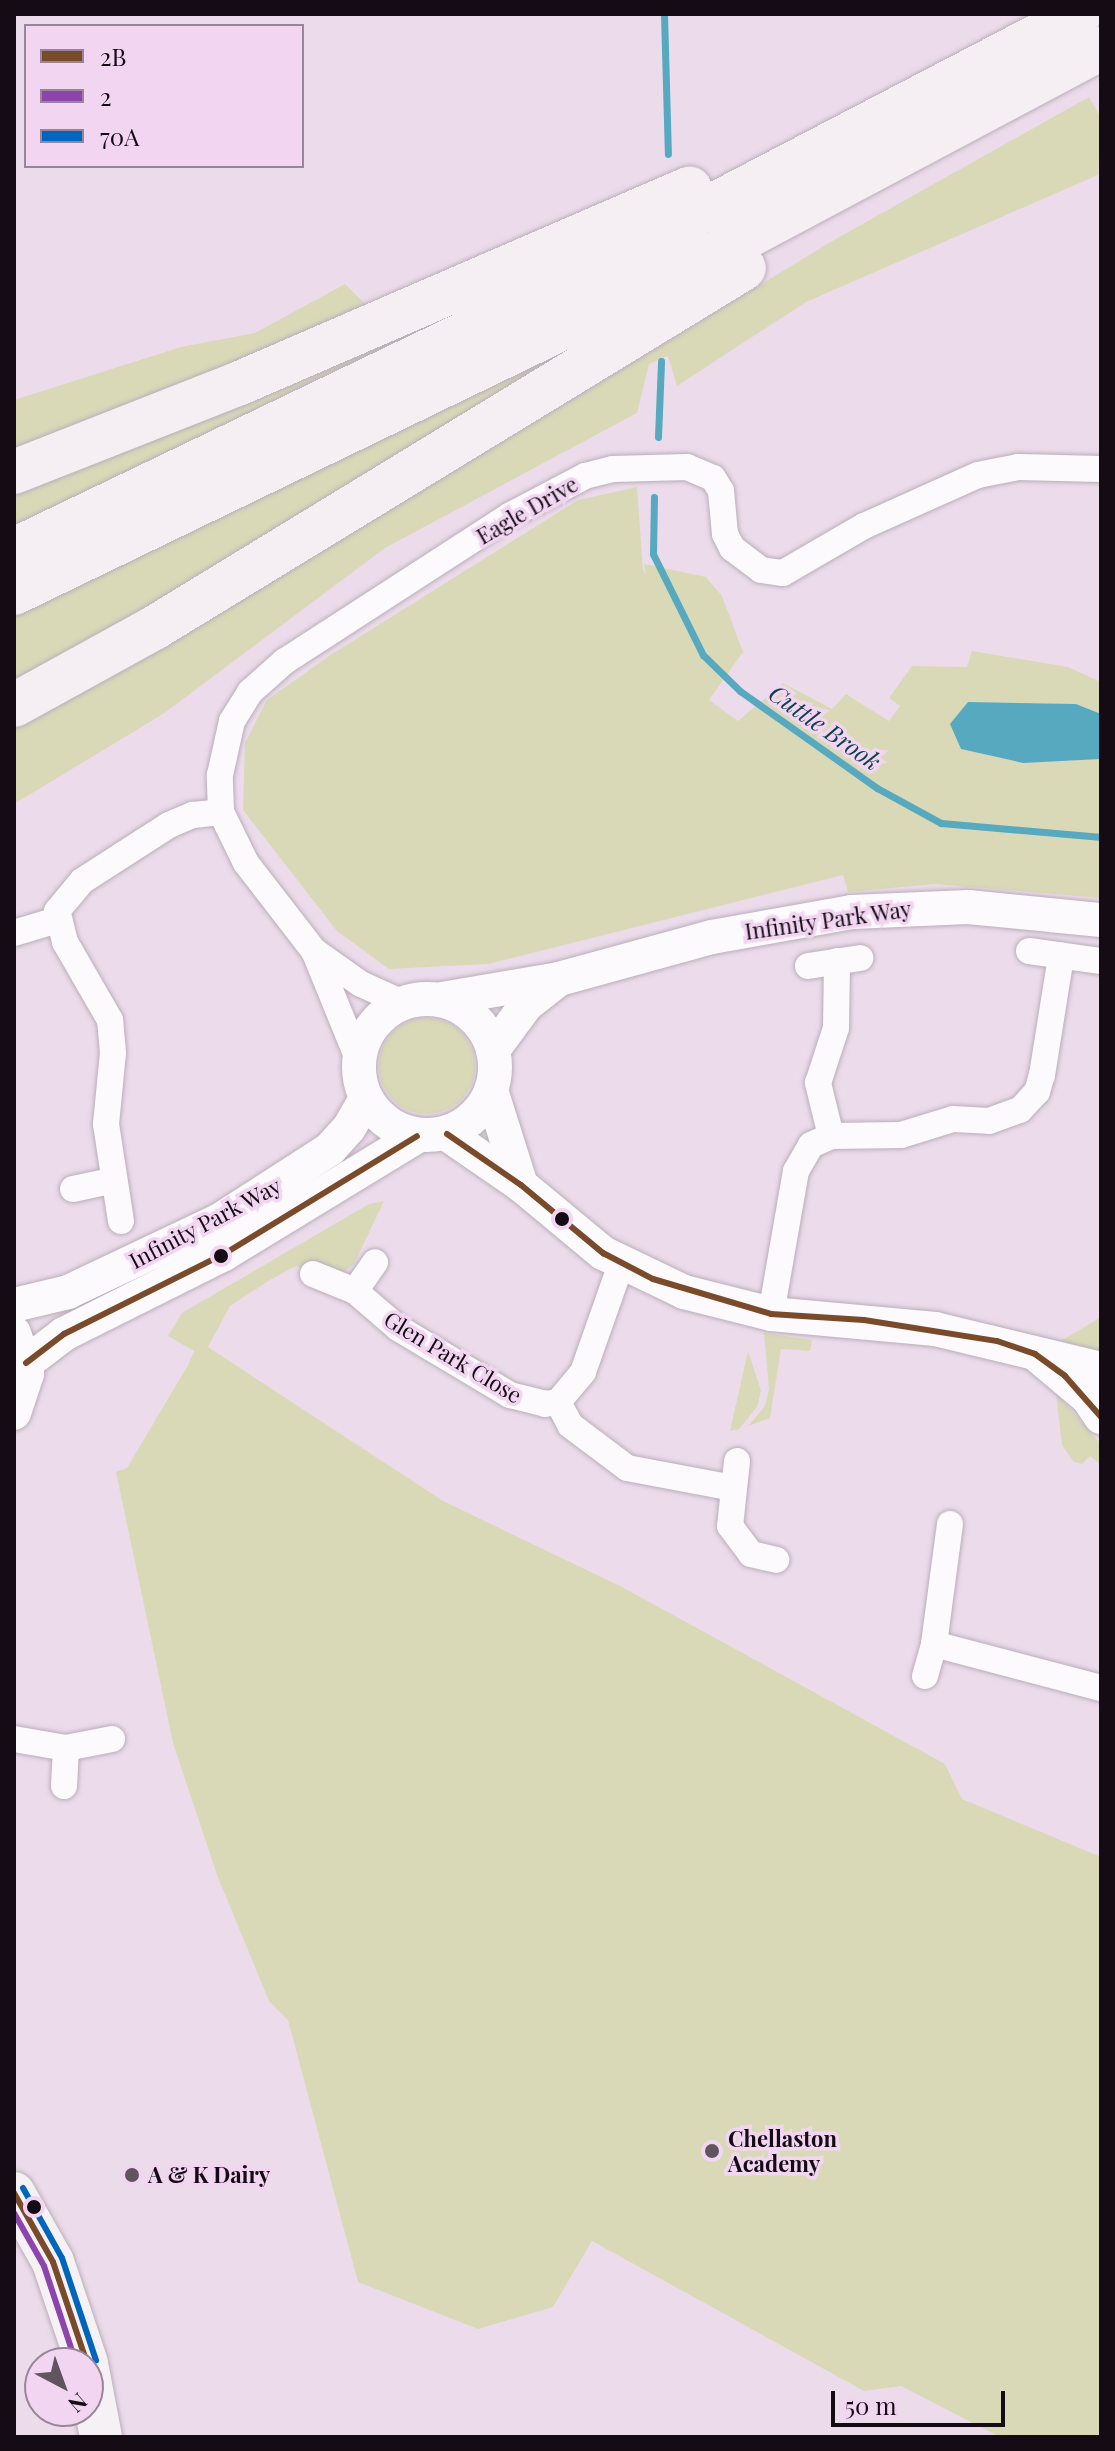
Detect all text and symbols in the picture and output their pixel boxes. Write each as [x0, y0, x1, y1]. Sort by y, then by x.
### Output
legend [24, 24, 304, 168]
text: 2B [100, 40, 126, 72]
text: 2 [100, 80, 112, 112]
text: 70A [100, 120, 139, 152]
street label: Eagle Drive [472, 470, 582, 550]
water label: Cuttle Brook [764, 678, 886, 776]
street label: Infinity Park Way [742, 895, 914, 945]
street label: Infinity Park Way [124, 1172, 286, 1274]
unlabelled marker [554, 1211, 570, 1227]
unlabelled marker [213, 1248, 229, 1264]
street label: Glen Park Close [379, 1306, 527, 1408]
place label: Chellaston Academy [728, 2125, 837, 2176]
marker: Chellaston Academy [703, 2142, 721, 2160]
place label: A & K Dairy [148, 2162, 270, 2188]
marker: A & K Dairy [123, 2166, 141, 2184]
unlabelled marker [26, 2199, 42, 2215]
north arrow [24, 2347, 104, 2427]
scale bar [835, 2375, 1009, 2425]
text: N [63, 2387, 94, 2420]
text: 50 m [845, 2389, 897, 2421]

